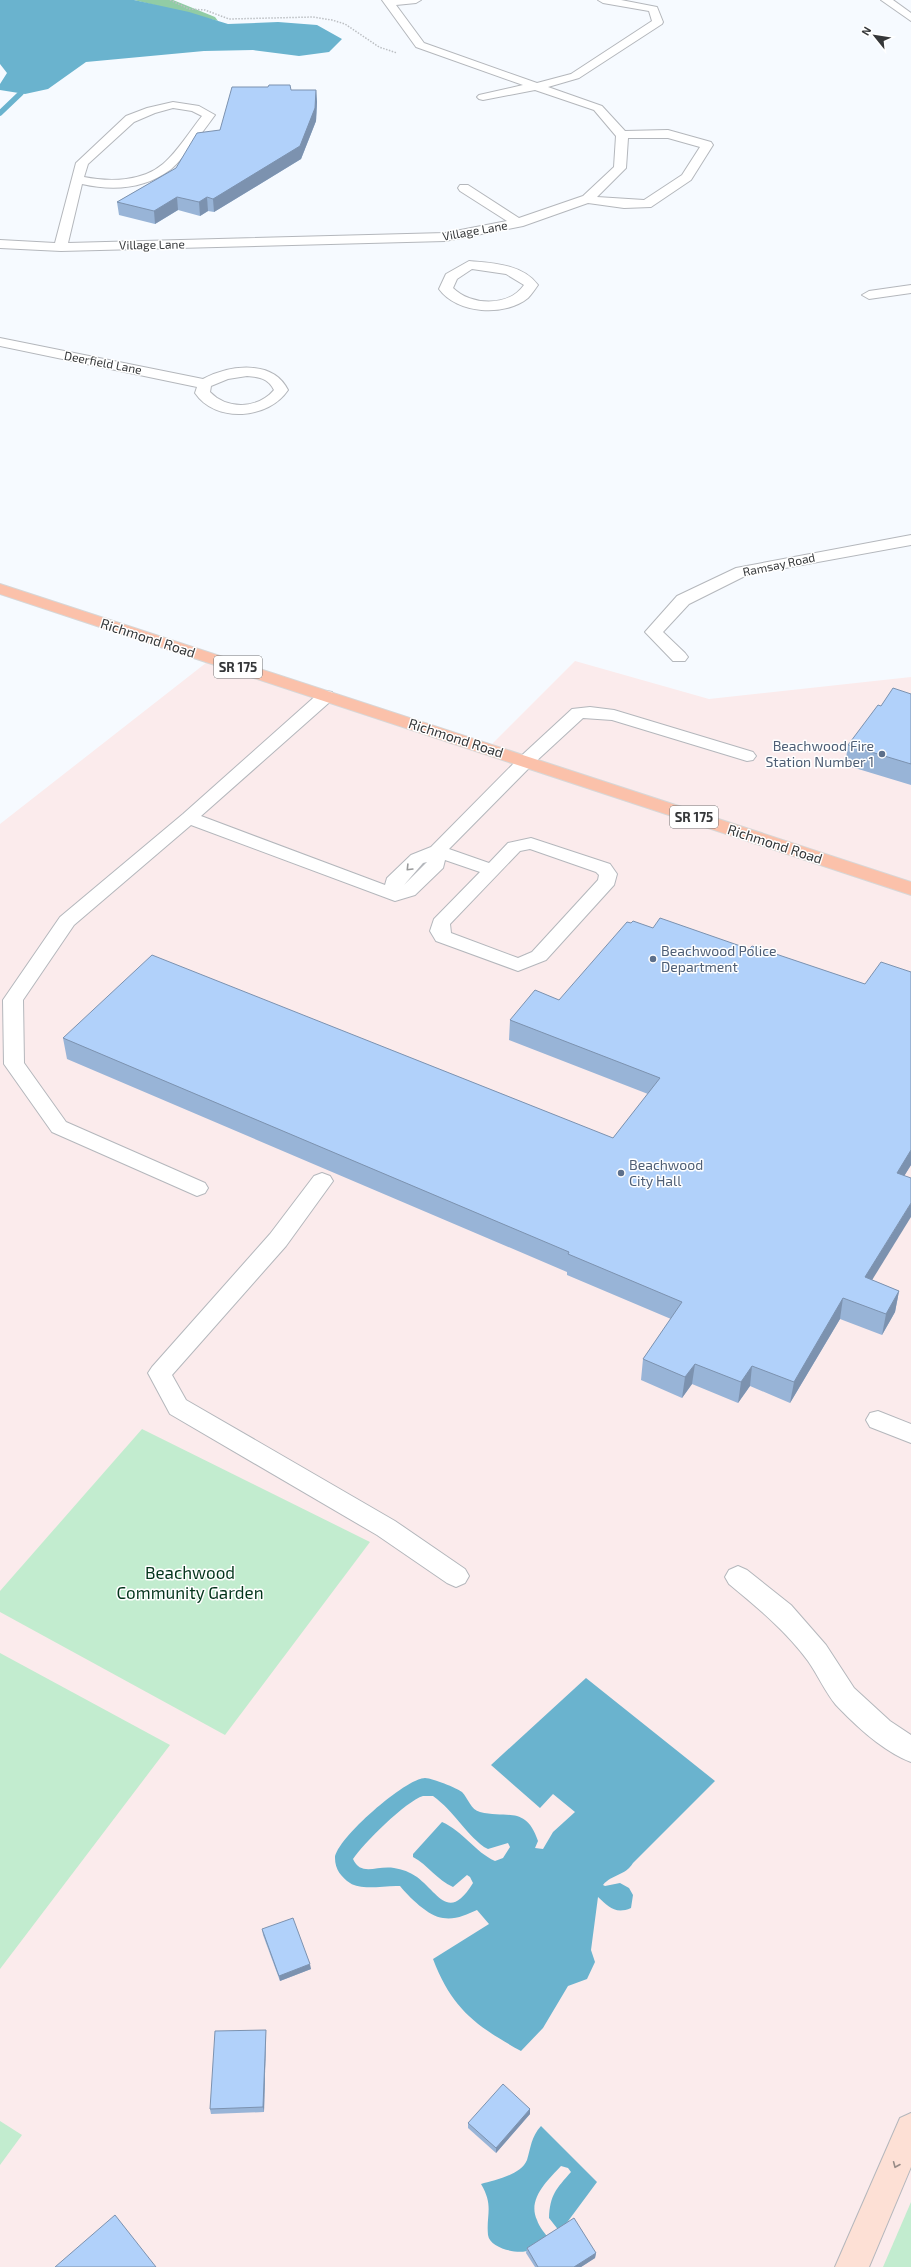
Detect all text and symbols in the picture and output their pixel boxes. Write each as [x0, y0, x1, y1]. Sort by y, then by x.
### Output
north arrow [855, 16, 895, 56]
text: N [858, 24, 874, 37]
street label: Village Lane [441, 217, 509, 243]
street label: Village Lane [119, 236, 185, 252]
street label: Deerfield Lane [63, 348, 143, 376]
street label: Ramsay Road [741, 550, 816, 579]
street label: Richmond Road [99, 614, 198, 661]
road number: SR 175 [214, 656, 262, 678]
street label: Richmond Road [407, 714, 506, 761]
place label: Beachwood Fire Station Number 1 [766, 737, 874, 770]
marker: Beachwood Fire Station Number 1 [877, 749, 887, 759]
road number: SR 175 [670, 806, 718, 828]
street label: Richmond Road [726, 820, 825, 867]
one-way arrow [406, 863, 414, 871]
place label: Beachwood Police Department [661, 942, 776, 975]
marker: Beachwood Police Department [648, 954, 658, 964]
place label: Beachwood City Hall [629, 1156, 703, 1189]
marker: Beachwood City Hall [616, 1168, 626, 1178]
park label: Beachwood Community Garden [116, 1562, 264, 1603]
one-way arrow [892, 2161, 900, 2168]

